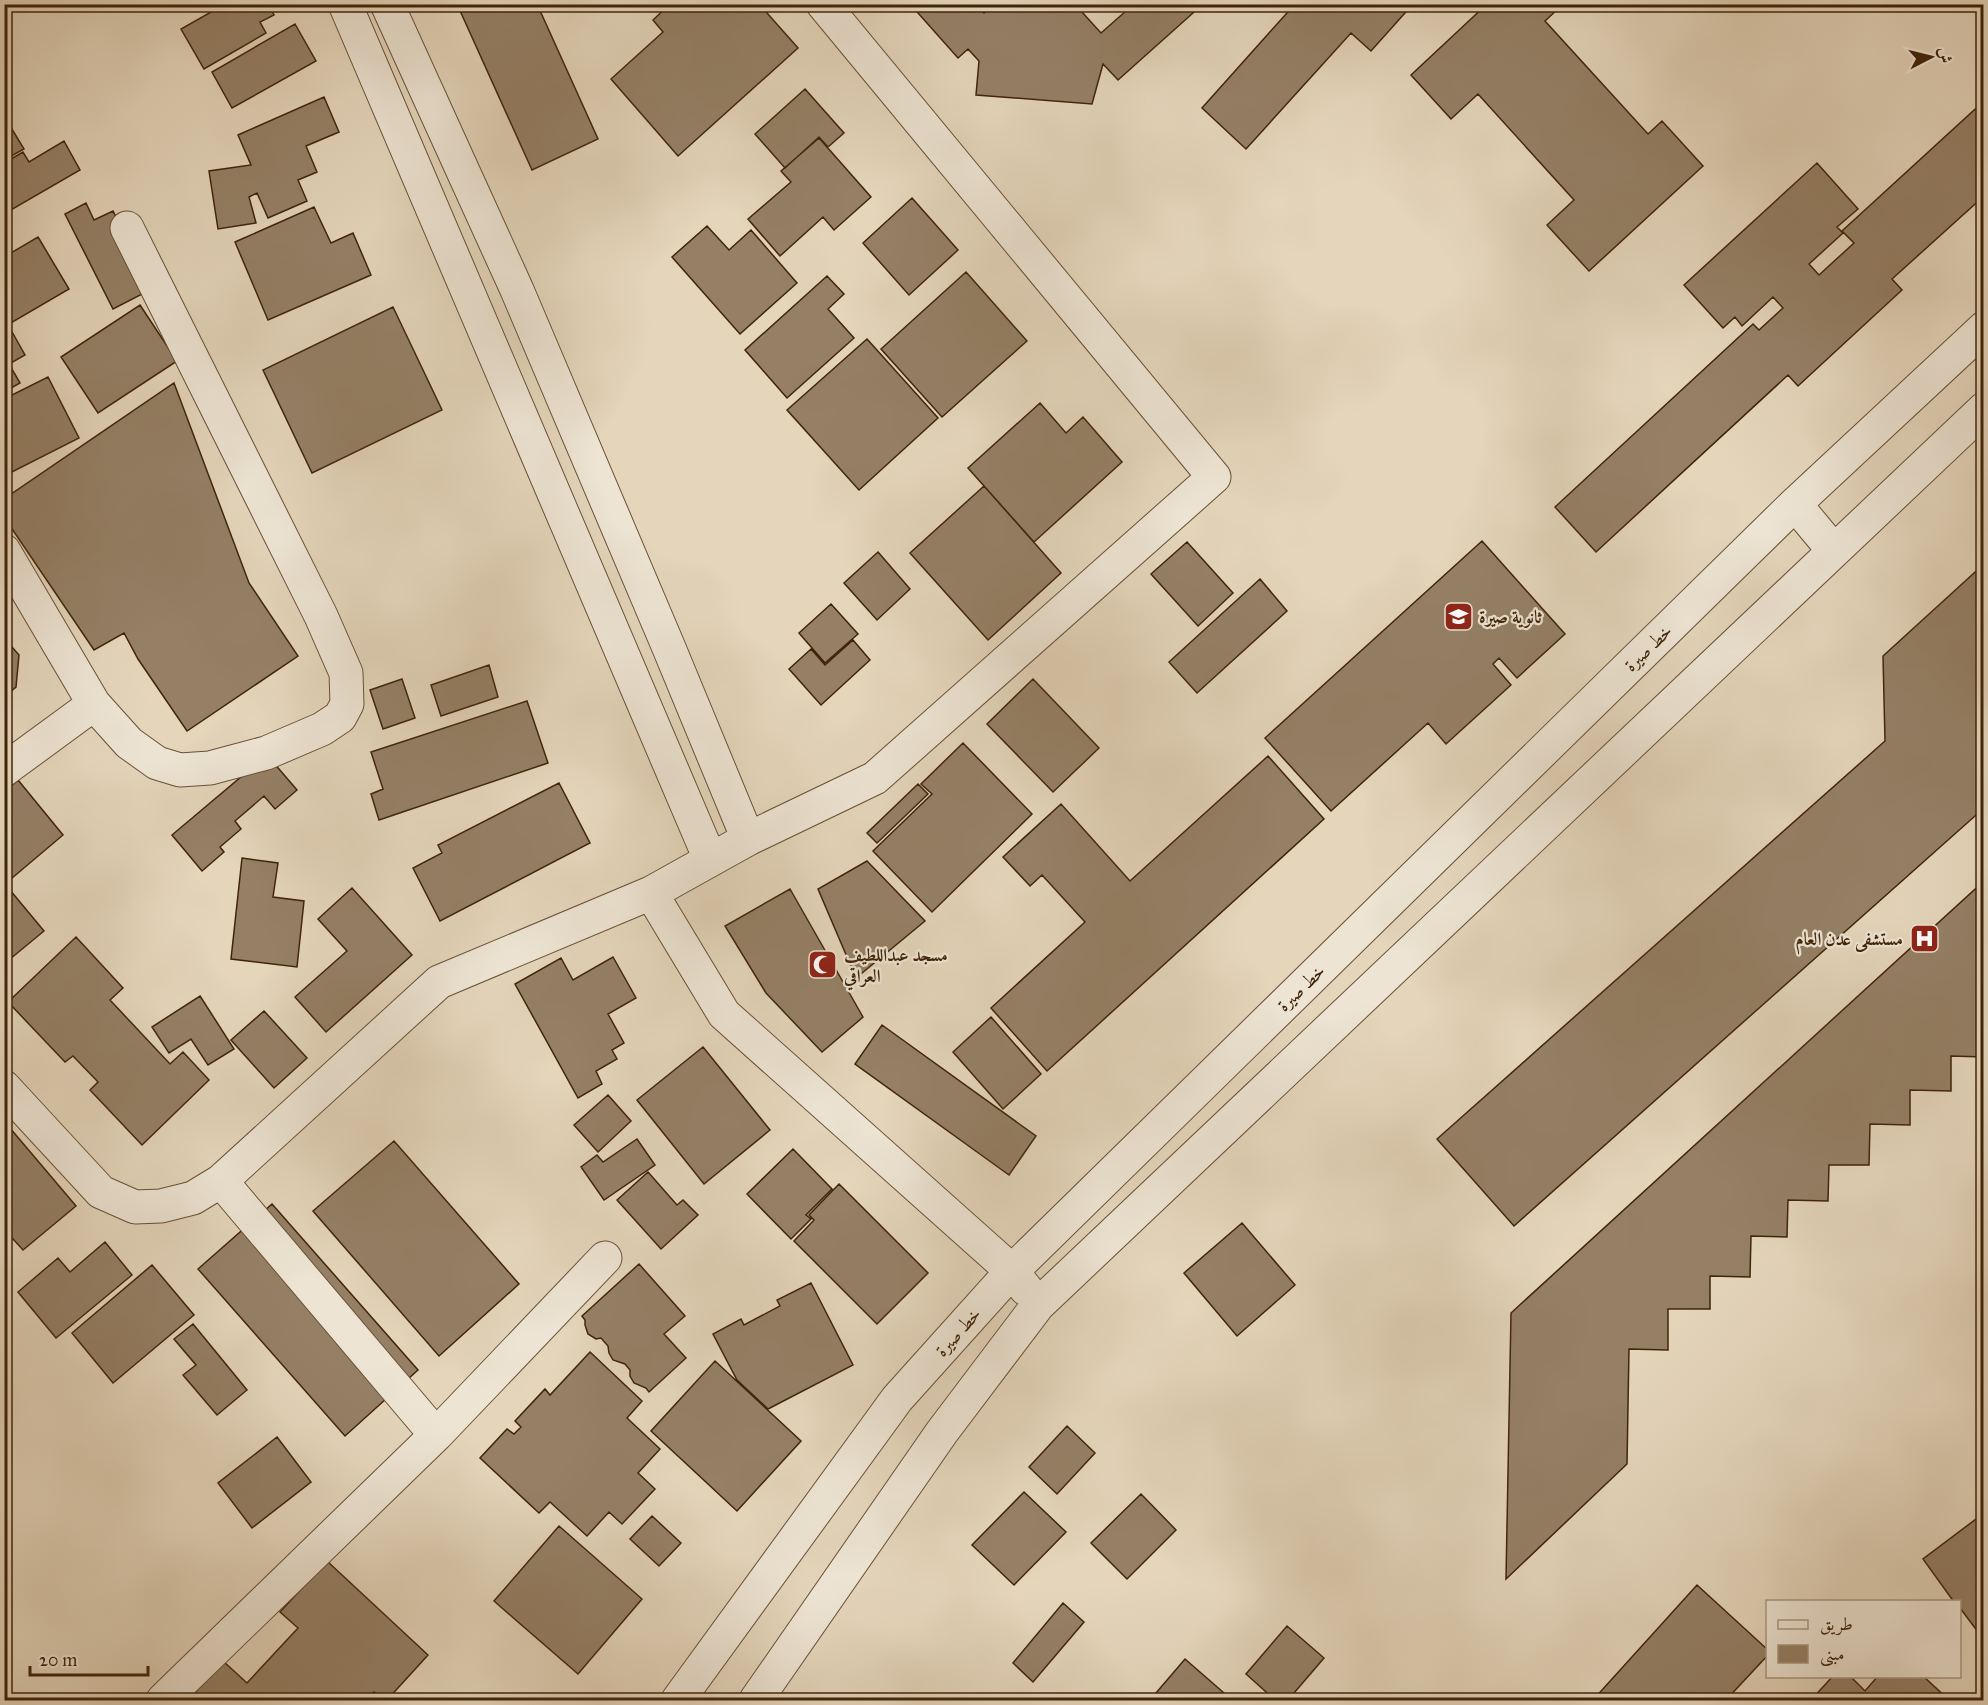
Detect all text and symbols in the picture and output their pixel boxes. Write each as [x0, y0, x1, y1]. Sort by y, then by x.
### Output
north arrow [1901, 27, 1961, 87]
text: ش [1935, 46, 1956, 64]
school or university icon: ثانوية صيرة [1442, 601, 1474, 633]
place label: ثانوية صيرة [1479, 606, 1542, 628]
street label: خط صيرة [1619, 620, 1677, 676]
hospital icon: مستشفى عدن العام [1908, 923, 1940, 955]
place label: مستشفى عدن العام [1795, 928, 1903, 955]
place label: مسجد عبداللطيف العراقي [843, 944, 948, 991]
mosque icon: مسجد عبداللطيف العراقي [807, 949, 839, 981]
street label: خط صيرة [1272, 960, 1330, 1016]
street label: خط صيرة [930, 1303, 986, 1361]
legend [1766, 1600, 1961, 1678]
text: طريق [1820, 1613, 1853, 1636]
scale bar [30, 1639, 148, 1677]
text: مبنى [1820, 1643, 1845, 1667]
text: 20 m [39, 1649, 77, 1671]

